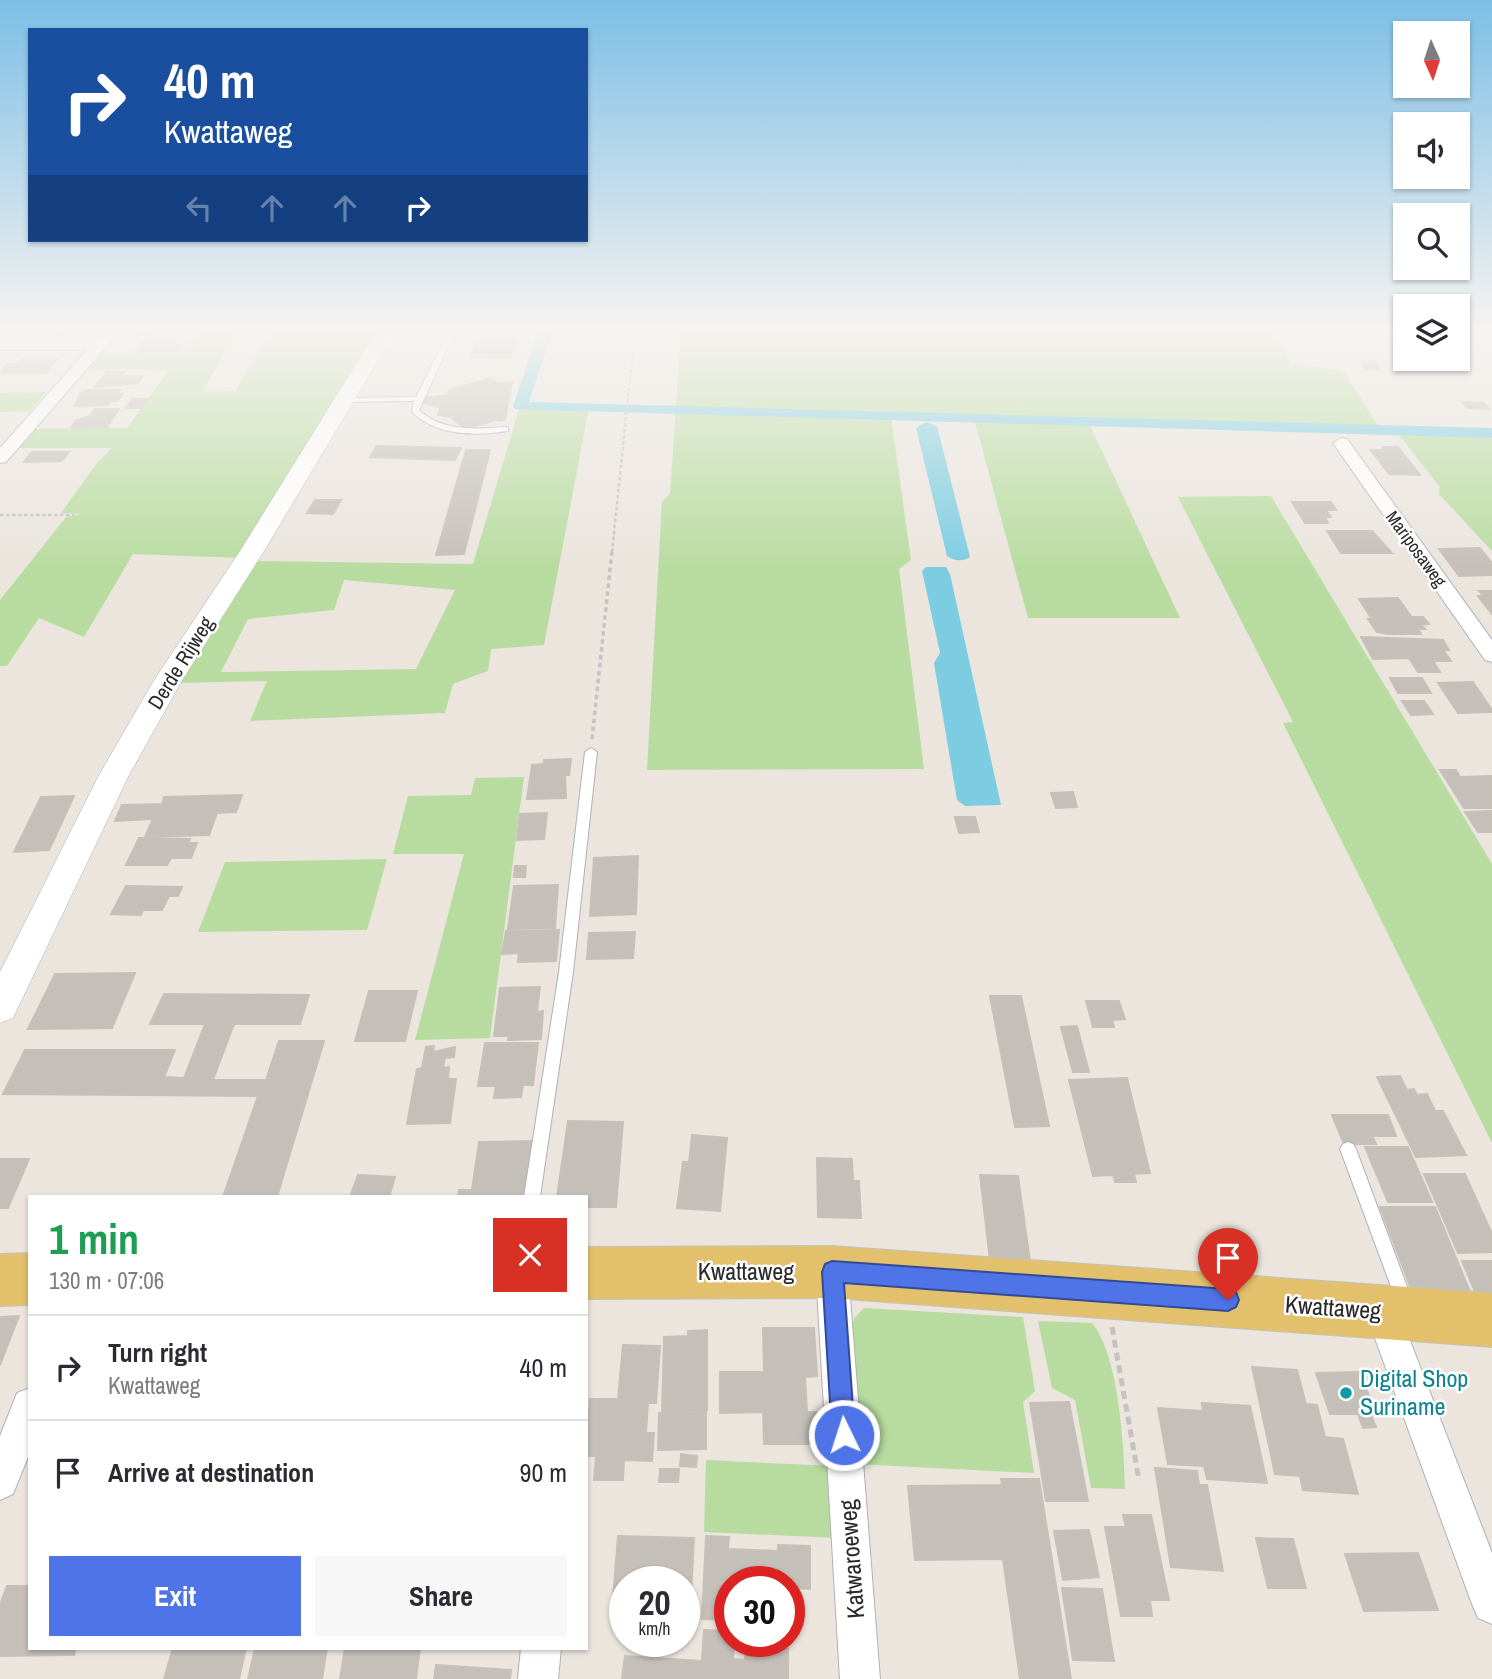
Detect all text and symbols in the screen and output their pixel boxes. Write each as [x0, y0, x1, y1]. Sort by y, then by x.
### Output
north arrow [1393, 21, 1470, 98]
map controls [1393, 21, 1470, 371]
text: 40 m [164, 47, 256, 113]
icon: right [49, 56, 140, 147]
text: Kwattaweg [164, 110, 292, 153]
button: sound [1393, 112, 1470, 189]
icon: left [180, 189, 218, 227]
icon: ahead [253, 189, 291, 227]
icon: ahead [326, 189, 364, 227]
icon: right [399, 189, 437, 227]
button: search [1393, 203, 1470, 280]
button: layers [1393, 294, 1470, 371]
street label: Mariposaweg [1380, 506, 1453, 593]
street label: Derde Rijweg [141, 610, 221, 715]
text: 1 min [49, 1211, 139, 1267]
button: close [493, 1218, 567, 1292]
pin [1198, 1228, 1258, 1300]
icon: arrive [1209, 1239, 1247, 1277]
street label: Kwattaweg [698, 1255, 794, 1287]
text: 130 m · 07:06 [49, 1265, 164, 1296]
street label: Kwattaweg [1284, 1288, 1382, 1326]
text: Turn right [108, 1335, 207, 1370]
icon: right [49, 1349, 87, 1387]
text: 40 m [520, 1350, 567, 1385]
place label: Digital Shop Suriname [1360, 1362, 1468, 1422]
text: Kwattaweg [108, 1370, 200, 1401]
marker: Digital Shop Suriname [1338, 1385, 1354, 1401]
position arrow [807, 1398, 881, 1472]
icon: arrive [49, 1454, 87, 1492]
text: Arrive at destination [108, 1455, 314, 1490]
text: 90 m [520, 1455, 567, 1490]
street label: Katwaroeweg [831, 1498, 871, 1620]
button: Exit [49, 1556, 301, 1636]
button: Share [315, 1556, 567, 1636]
speed limit sign: 30 [714, 1566, 805, 1657]
text: 20 [639, 1579, 670, 1626]
text: km/h [639, 1616, 671, 1641]

